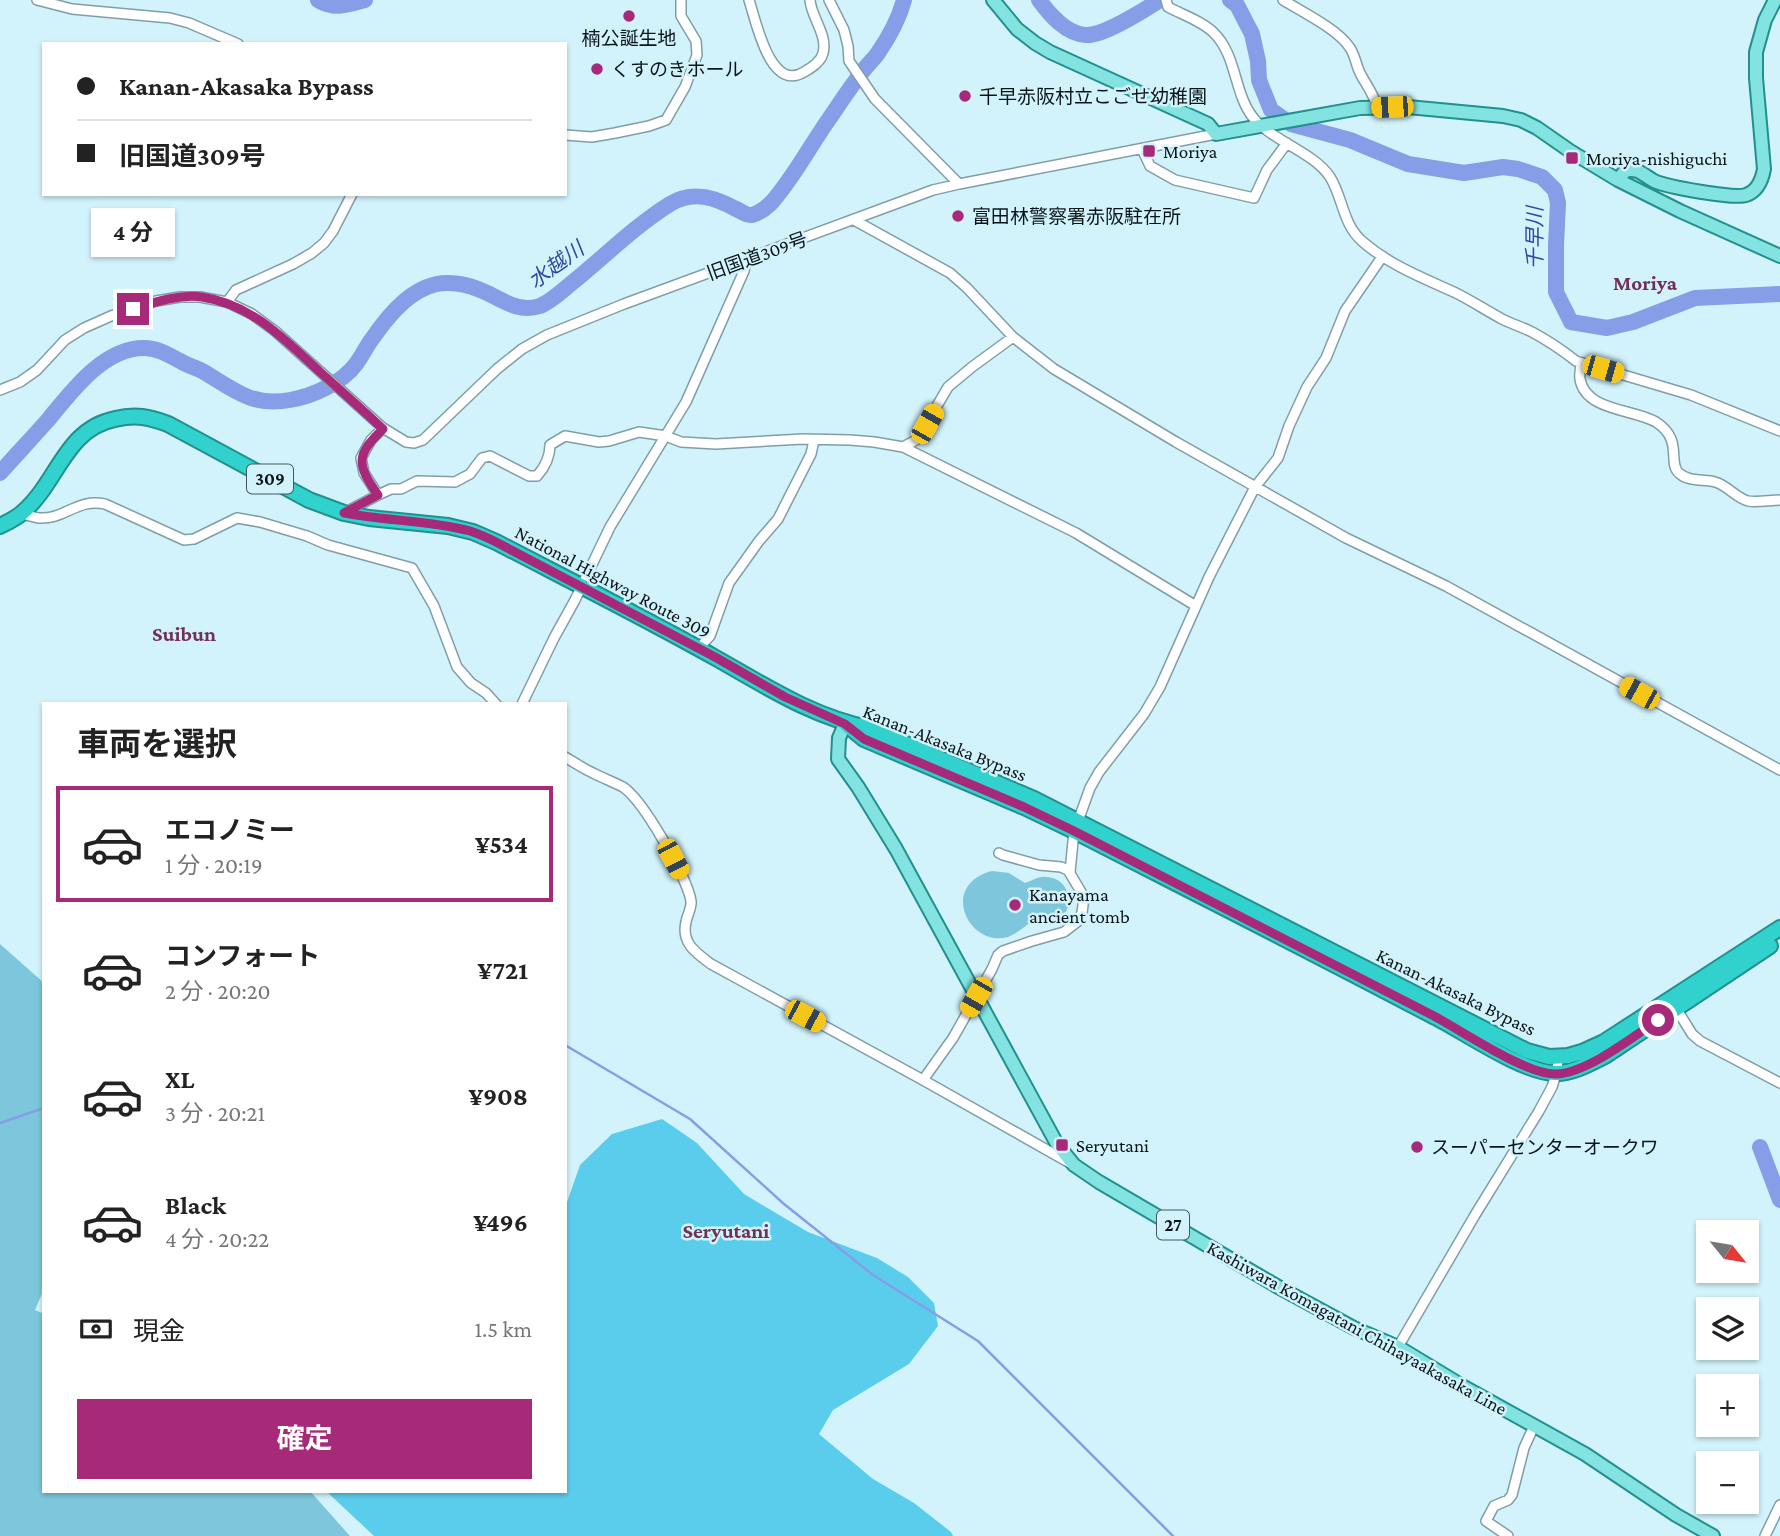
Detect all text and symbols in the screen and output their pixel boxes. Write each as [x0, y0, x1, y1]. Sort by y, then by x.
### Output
marker: 楠公誕生地 [621, 8, 637, 24]
place label: 楠公誕生地 [581, 28, 677, 49]
place label: くすのきホール [611, 59, 743, 80]
marker: くすのきホール [589, 61, 605, 77]
text: Kanan-Akasaka Bypass [119, 72, 374, 101]
place label: 千早赤阪村立こごせ幼稚園 [979, 86, 1207, 107]
marker: 千早赤阪村立こごせ幼稚園 [957, 88, 973, 104]
car [1371, 96, 1414, 118]
place label: Moriya [1163, 141, 1218, 162]
text: 旧国道309号 [119, 142, 266, 171]
marker: Moriya [1141, 143, 1157, 159]
place label: Moriya-nishiguchi [1586, 148, 1727, 169]
marker: Moriya-nishiguchi [1564, 150, 1580, 166]
water label: 千早川 [1523, 205, 1547, 270]
place label: 富田林警察署赤阪駐在所 [972, 206, 1181, 227]
callout: 4 分 [91, 208, 175, 256]
marker: 富田林警察署赤阪駐在所 [950, 208, 966, 224]
text: 4 分 [113, 219, 153, 245]
street label: 旧国道309号 [704, 228, 810, 284]
water label: 水越川 [523, 236, 590, 293]
district label: Moriya [1613, 271, 1678, 295]
route end [117, 293, 149, 325]
car [1580, 353, 1627, 385]
car [908, 401, 947, 447]
road number: 309 [247, 464, 293, 494]
street label: National Highway Route 309 [512, 521, 714, 643]
district label: Suibun [152, 622, 216, 646]
car [1616, 674, 1663, 712]
street label: Kanan-Akasaka Bypass [860, 701, 1030, 785]
text: 車両を選択 [77, 726, 237, 762]
icon: car [81, 813, 144, 876]
text: エコノミー [165, 816, 295, 845]
text: ¥534 [475, 830, 528, 859]
car [654, 836, 693, 882]
text: 1 分 · 20:19 [165, 852, 263, 878]
place label: Kanayama ancient tomb [1029, 884, 1130, 927]
marker: Kanayama ancient tomb [1007, 897, 1023, 913]
icon: car [81, 939, 144, 1002]
text: コンフォート [165, 942, 320, 971]
street label: Kanan-Akasaka Bypass [1373, 944, 1539, 1040]
text: ¥721 [478, 956, 528, 985]
car [957, 974, 996, 1020]
text: 2 分 · 20:20 [165, 978, 271, 1004]
car [782, 997, 829, 1035]
route start [1642, 1004, 1674, 1036]
icon: car [81, 1065, 144, 1128]
text: XL [165, 1065, 194, 1094]
text: ¥908 [468, 1082, 528, 1111]
text: 3 分 · 20:21 [165, 1100, 265, 1126]
place label: Seryutani [1076, 1135, 1149, 1156]
marker: Seryutani [1054, 1137, 1070, 1153]
place label: スーパーセンターオークワ [1431, 1137, 1659, 1158]
marker: スーパーセンターオークワ [1409, 1139, 1425, 1155]
icon: car [81, 1191, 144, 1254]
text: Black [165, 1191, 226, 1220]
text: ¥496 [473, 1208, 528, 1237]
road number: 27 [1157, 1210, 1189, 1240]
district label: Seryutani [683, 1219, 769, 1243]
north arrow [1696, 1220, 1759, 1283]
map controls [1696, 1220, 1759, 1514]
text: 4 分 · 20:22 [165, 1226, 269, 1252]
street label: Kashiwara Komagatani Chihayaakasaka Line [1204, 1237, 1510, 1419]
button: layers [1696, 1297, 1759, 1360]
icon: cash [77, 1310, 115, 1348]
text: 1.5 km [474, 1316, 532, 1342]
text: 現金 [133, 1317, 185, 1346]
button: + [1696, 1374, 1759, 1437]
button: 確定 [77, 1399, 532, 1479]
button: − [1696, 1451, 1759, 1514]

